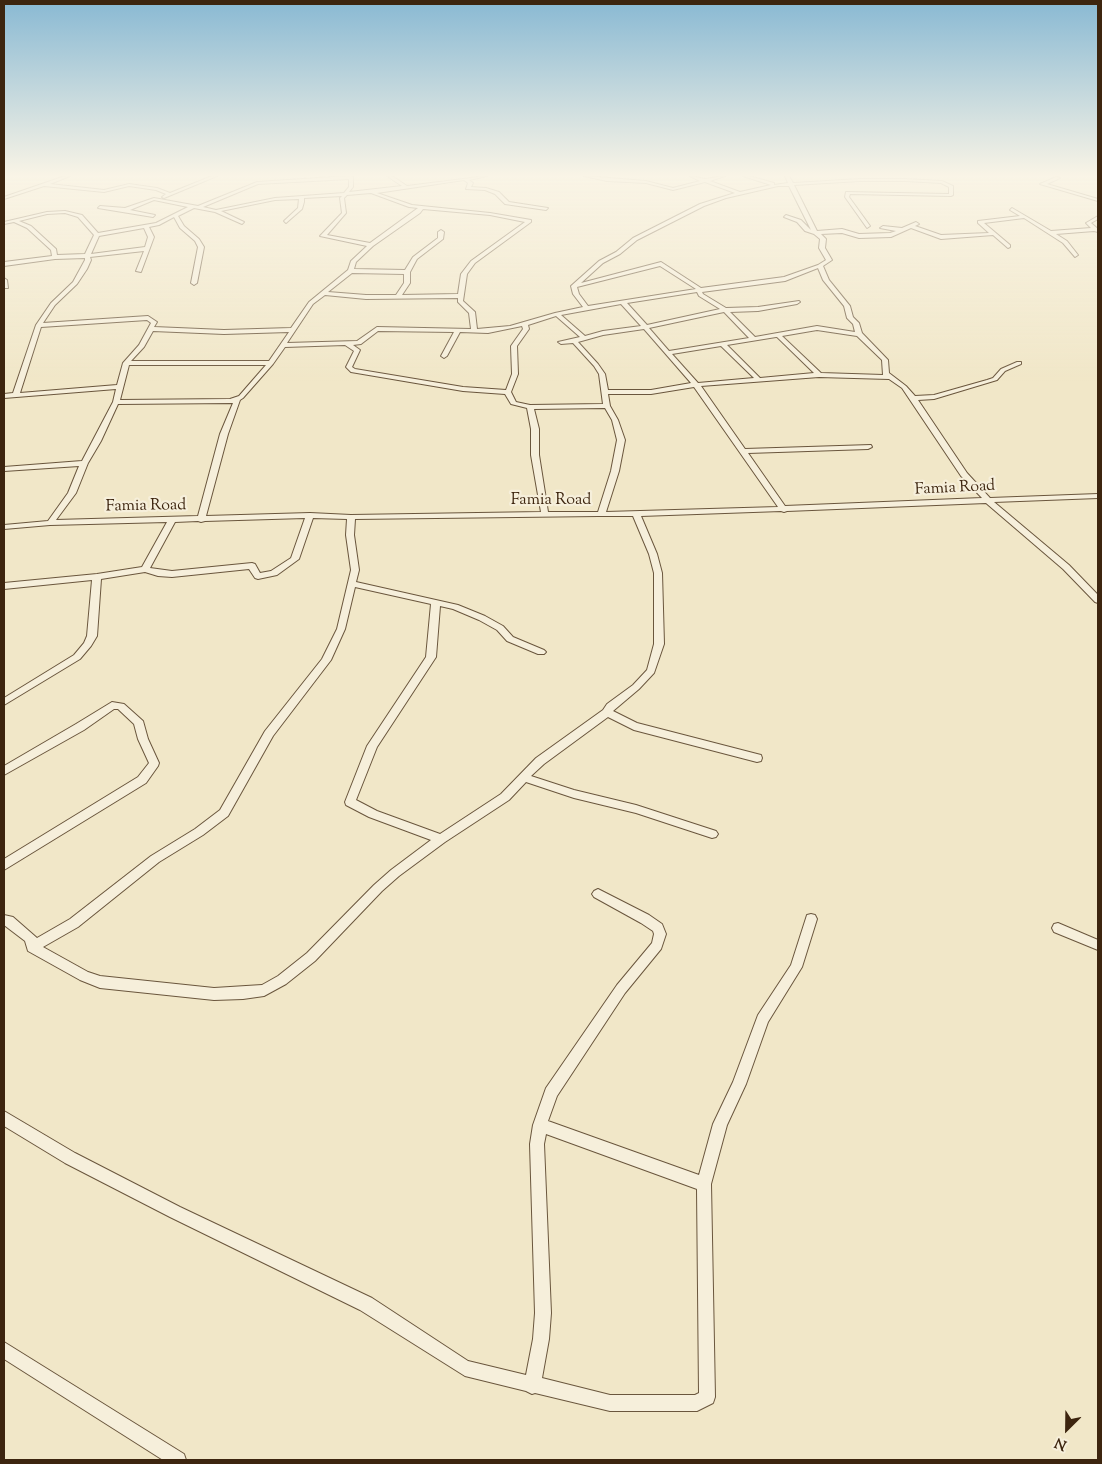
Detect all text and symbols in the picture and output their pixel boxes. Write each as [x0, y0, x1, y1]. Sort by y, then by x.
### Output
street label: Famia Road [914, 477, 996, 501]
street label: Famia Road [511, 491, 591, 511]
street label: Famia Road [106, 497, 186, 517]
north arrow [1042, 1404, 1092, 1454]
text: N [1052, 1431, 1070, 1454]

